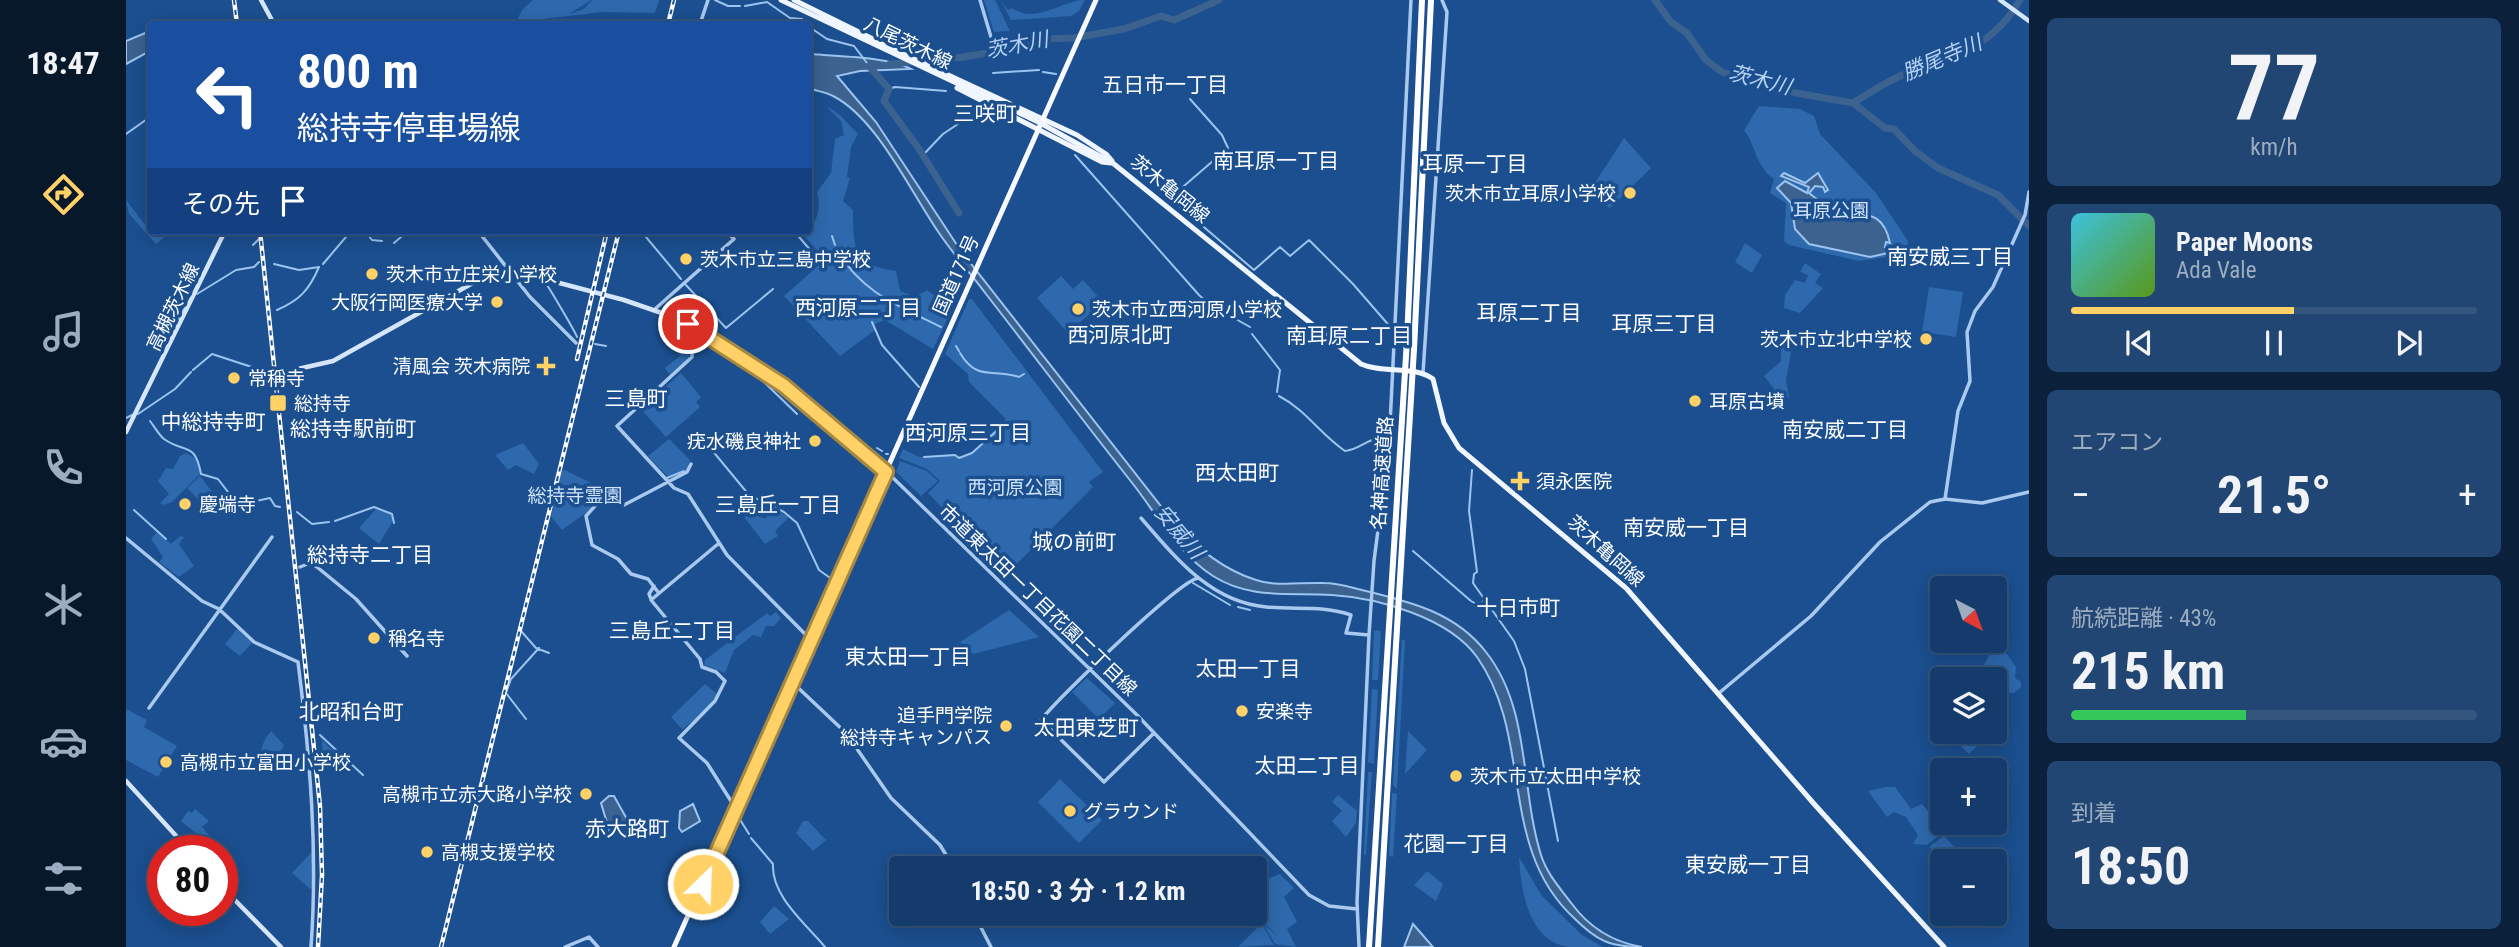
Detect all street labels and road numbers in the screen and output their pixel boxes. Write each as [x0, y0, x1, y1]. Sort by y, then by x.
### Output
street label: 八尾茨木線 [860, 12, 956, 74]
street label: 茨木亀岡線 [1126, 150, 1214, 228]
street label: 国道171号 [928, 231, 984, 319]
street label: 高槻茨木線 [142, 259, 204, 355]
street label: 名神高速道路 [1367, 415, 1397, 531]
street label: 市道東太田一丁目花園二丁目線 [934, 499, 1142, 701]
street label: 茨木亀岡線 [1563, 511, 1649, 591]

